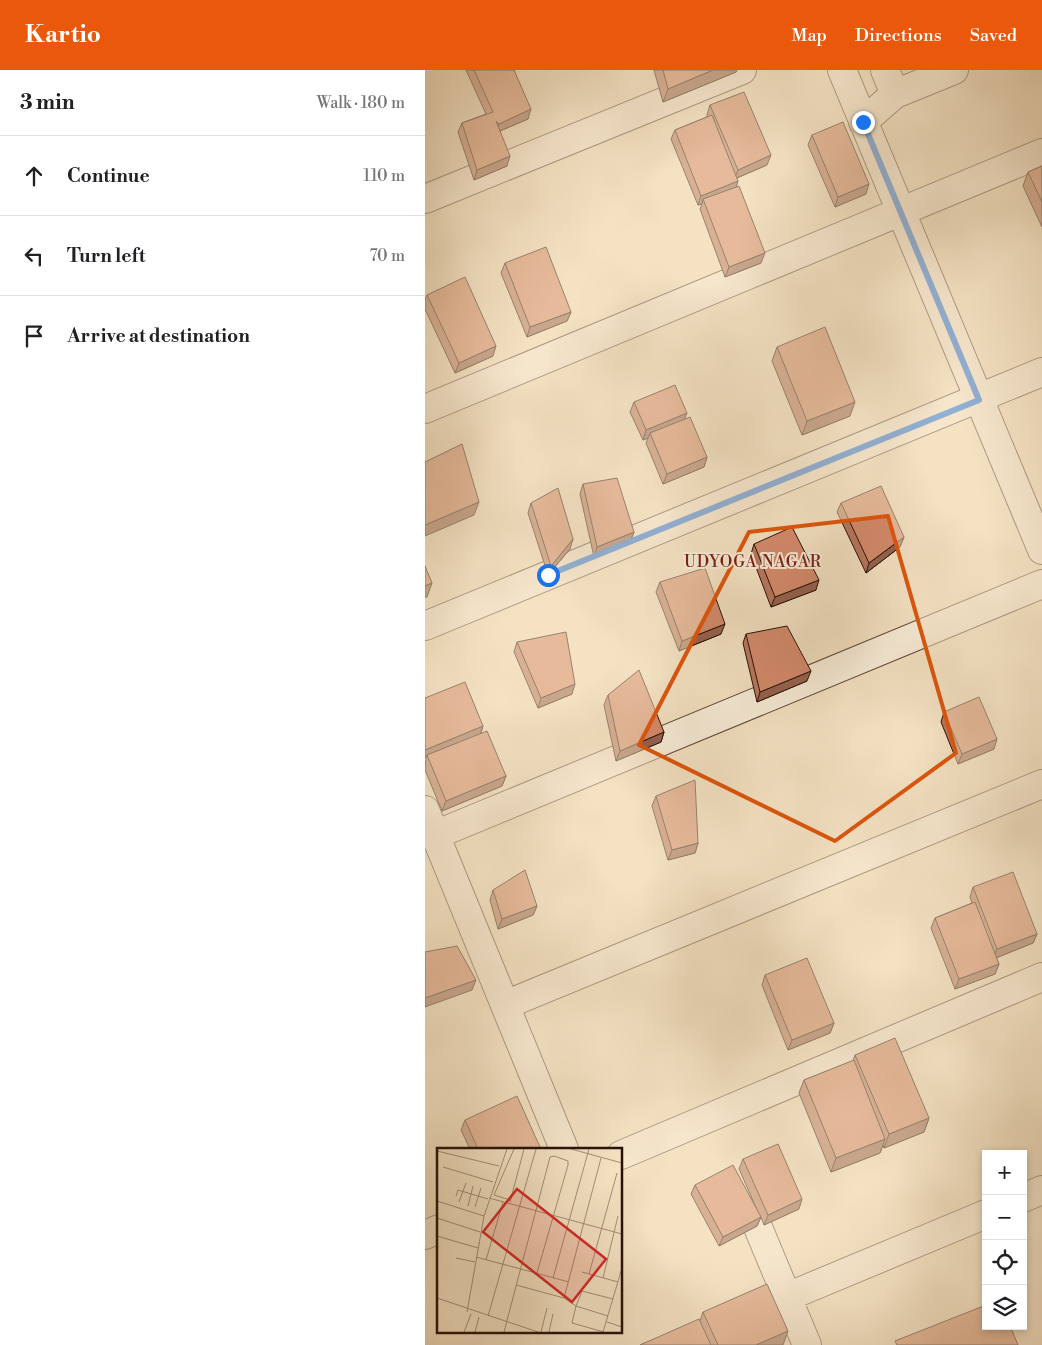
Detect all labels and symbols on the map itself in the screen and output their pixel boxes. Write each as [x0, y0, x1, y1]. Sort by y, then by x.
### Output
route end [852, 111, 875, 134]
district label: UDYOGA NAGAR [684, 552, 822, 572]
route start [537, 564, 560, 587]
inset map [437, 1148, 623, 1332]

